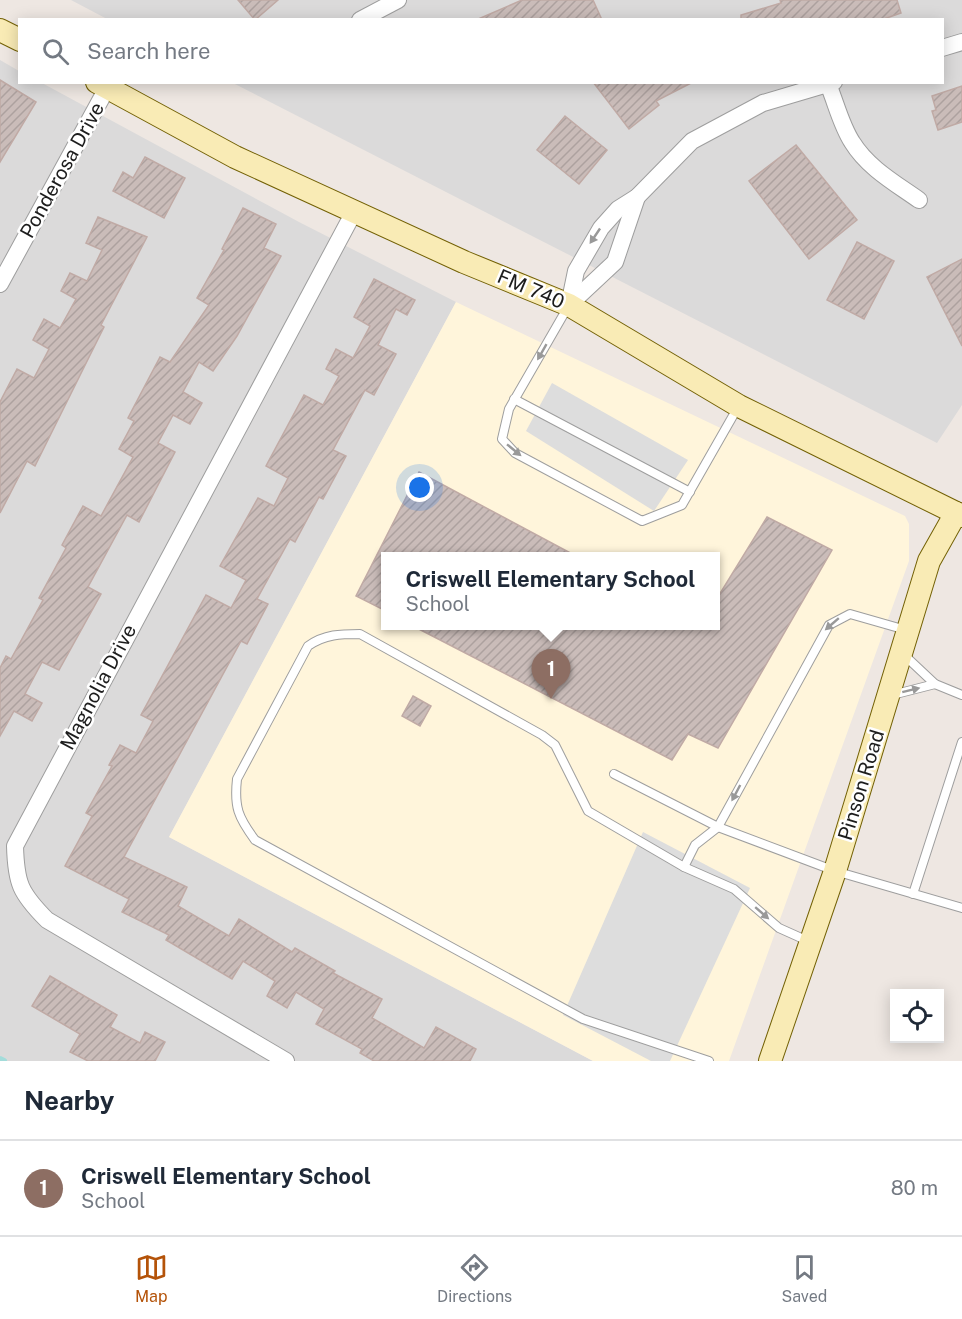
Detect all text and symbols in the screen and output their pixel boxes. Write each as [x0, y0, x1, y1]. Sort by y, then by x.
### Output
search box [18, 18, 944, 84]
icon: search [39, 35, 72, 68]
text: Search here [87, 38, 211, 64]
street label: Ponderosa Drive [15, 98, 109, 242]
one-way arrow [589, 228, 601, 244]
street label: FM 740 [494, 264, 568, 314]
one-way arrow [536, 344, 547, 360]
one-way arrow [506, 443, 522, 456]
your location [405, 473, 434, 502]
popup [381, 552, 720, 630]
text: Criswell Elementary School [406, 566, 695, 592]
text: School [406, 592, 470, 616]
one-way arrow [825, 617, 840, 630]
street label: Magnolia Drive [55, 620, 141, 754]
pin: 1 [532, 650, 570, 699]
one-way arrow [902, 685, 921, 695]
street label: Pinson Road [833, 727, 889, 843]
one-way arrow [731, 785, 741, 802]
one-way arrow [754, 906, 769, 919]
map controls [890, 989, 944, 1043]
button: locate [890, 989, 944, 1043]
text: Nearby [24, 1085, 114, 1116]
text: Criswell Elementary School [81, 1163, 371, 1189]
text: 1 [39, 1176, 48, 1200]
text: 80 m [891, 1176, 938, 1200]
text: School [81, 1189, 145, 1213]
tab: Map [135, 1251, 168, 1306]
tab: Directions [437, 1251, 512, 1306]
tab: Saved [782, 1251, 827, 1306]

